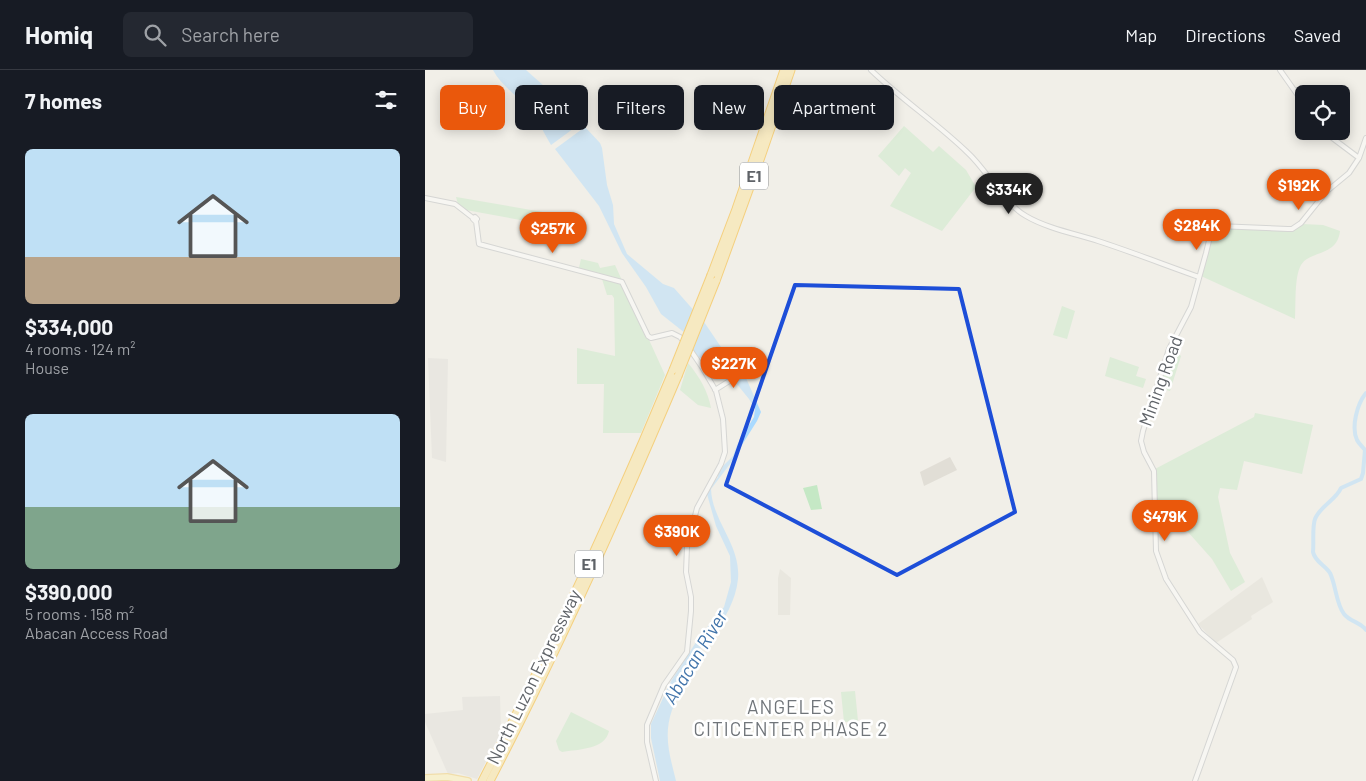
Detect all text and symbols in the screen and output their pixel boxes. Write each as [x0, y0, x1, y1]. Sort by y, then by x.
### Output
search box [123, 12, 473, 57]
text: Homiq [25, 20, 93, 49]
icon: search [141, 21, 169, 49]
text: Search here [181, 23, 280, 46]
text: Map [1125, 24, 1157, 46]
text: Directions [1185, 24, 1266, 46]
text: Saved [1294, 24, 1341, 46]
chip: Buy [440, 85, 505, 130]
chip: Rent [515, 85, 588, 130]
chip: Filters [598, 85, 684, 130]
chip: New [694, 85, 764, 130]
chip: Apartment [774, 85, 894, 130]
map controls [1295, 85, 1350, 140]
button: locate [1295, 85, 1350, 140]
icon: filters [372, 86, 400, 114]
text: 7 homes [25, 88, 102, 113]
road number: E1 [740, 162, 768, 190]
pin: $192K [1264, 168, 1334, 211]
pin: $334K [974, 172, 1044, 215]
text: $192K [1278, 175, 1320, 194]
text: $334K [986, 179, 1032, 198]
icon: home [168, 181, 258, 271]
pin: $284K [1162, 208, 1232, 251]
pin: $257K [518, 212, 588, 254]
text: $284K [1174, 215, 1220, 234]
text: $257K [531, 218, 575, 237]
text: $334,000 [25, 314, 113, 339]
street label: Mining Road [1134, 333, 1187, 429]
text: 4 rooms · 124 m² [25, 339, 136, 358]
pin: $227K [699, 346, 769, 389]
text: $227K [711, 353, 757, 372]
text: House [25, 358, 69, 377]
icon: home [168, 446, 258, 536]
pin: $479K [1130, 500, 1200, 542]
text: $479K [1143, 506, 1187, 525]
pin: $390K [642, 514, 712, 557]
text: $390K [654, 521, 700, 540]
road number: E1 [575, 550, 603, 578]
text: $390,000 [25, 579, 112, 604]
street label: North Luzon Expressway [481, 586, 585, 767]
text: 5 rooms · 158 m² [25, 604, 134, 623]
water label: Abacan River [658, 604, 732, 708]
text: Abacan Access Road [25, 623, 168, 642]
district label: ANGELES CITICENTER PHASE 2 [693, 695, 889, 740]

